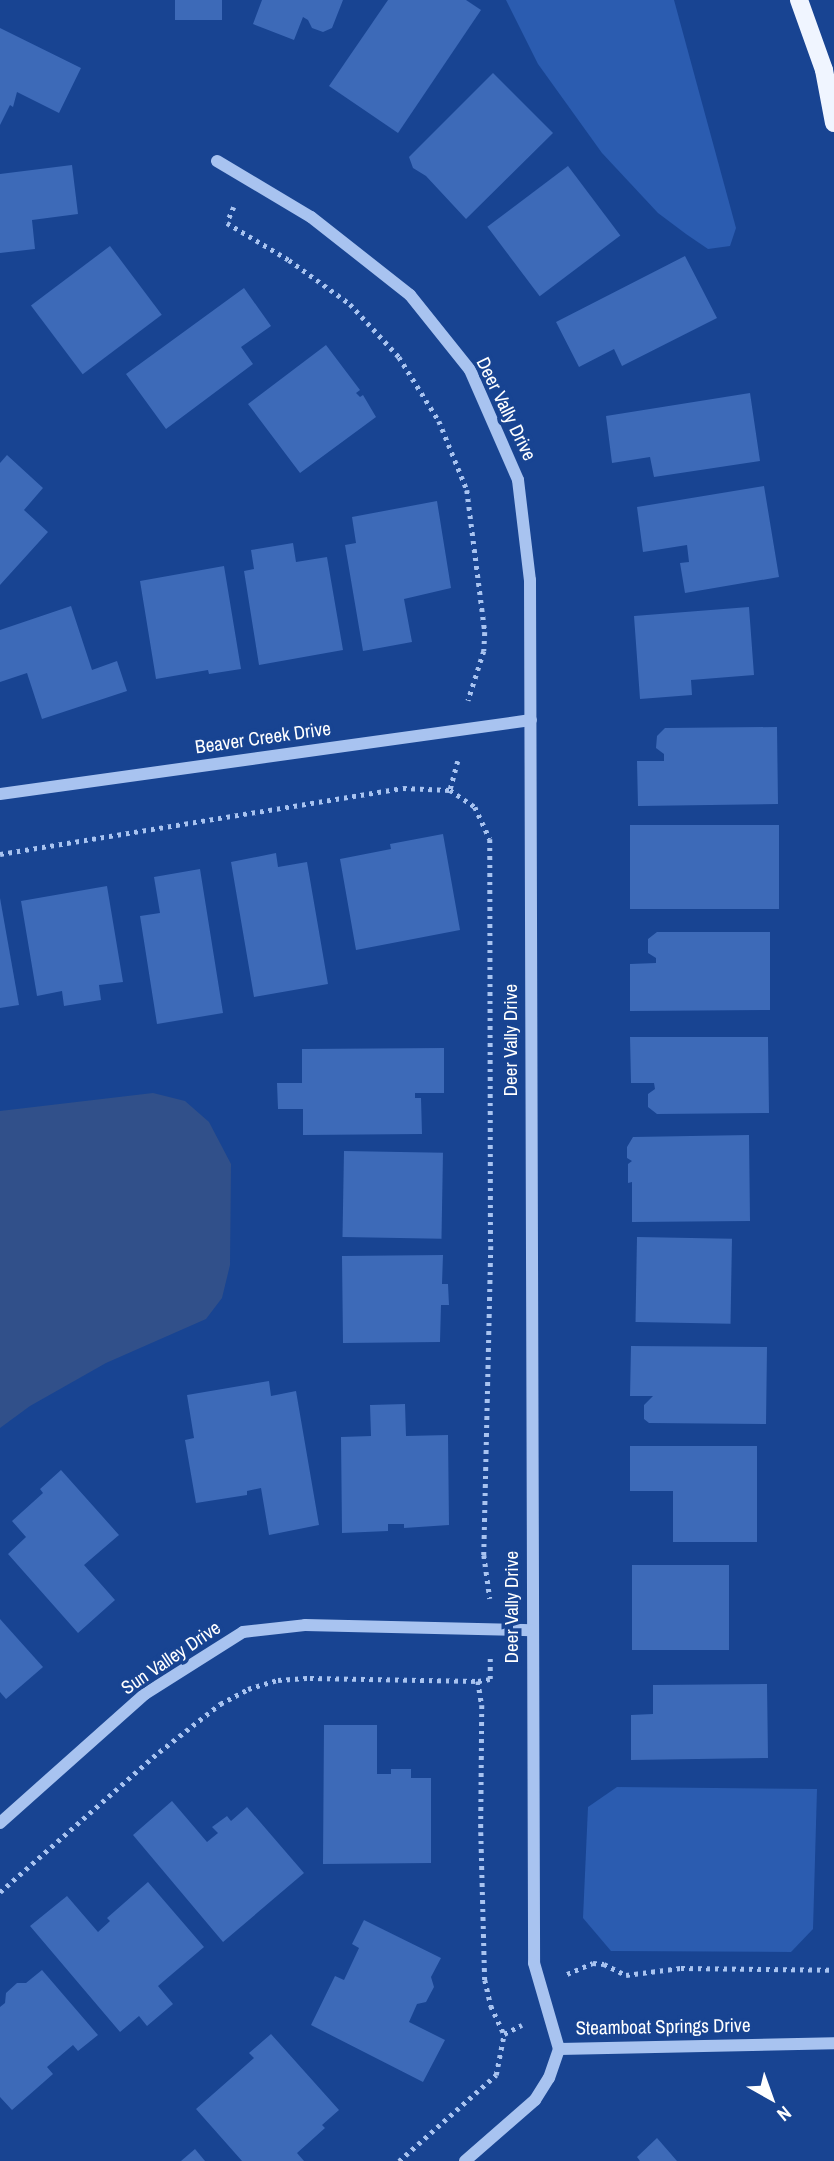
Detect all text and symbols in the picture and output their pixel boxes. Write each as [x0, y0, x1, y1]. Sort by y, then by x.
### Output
street label: Deer Vally Drive [471, 354, 541, 464]
street label: Beaver Creek Drive [194, 717, 332, 759]
street label: Deer Vally Drive [500, 984, 522, 1096]
street label: Deer Vally Drive [501, 1551, 523, 1663]
street label: Sun Valley Drive [117, 1616, 225, 1700]
street label: Steamboat Springs Drive [575, 2014, 751, 2040]
north arrow [736, 2063, 806, 2133]
text: N [772, 2101, 797, 2128]

